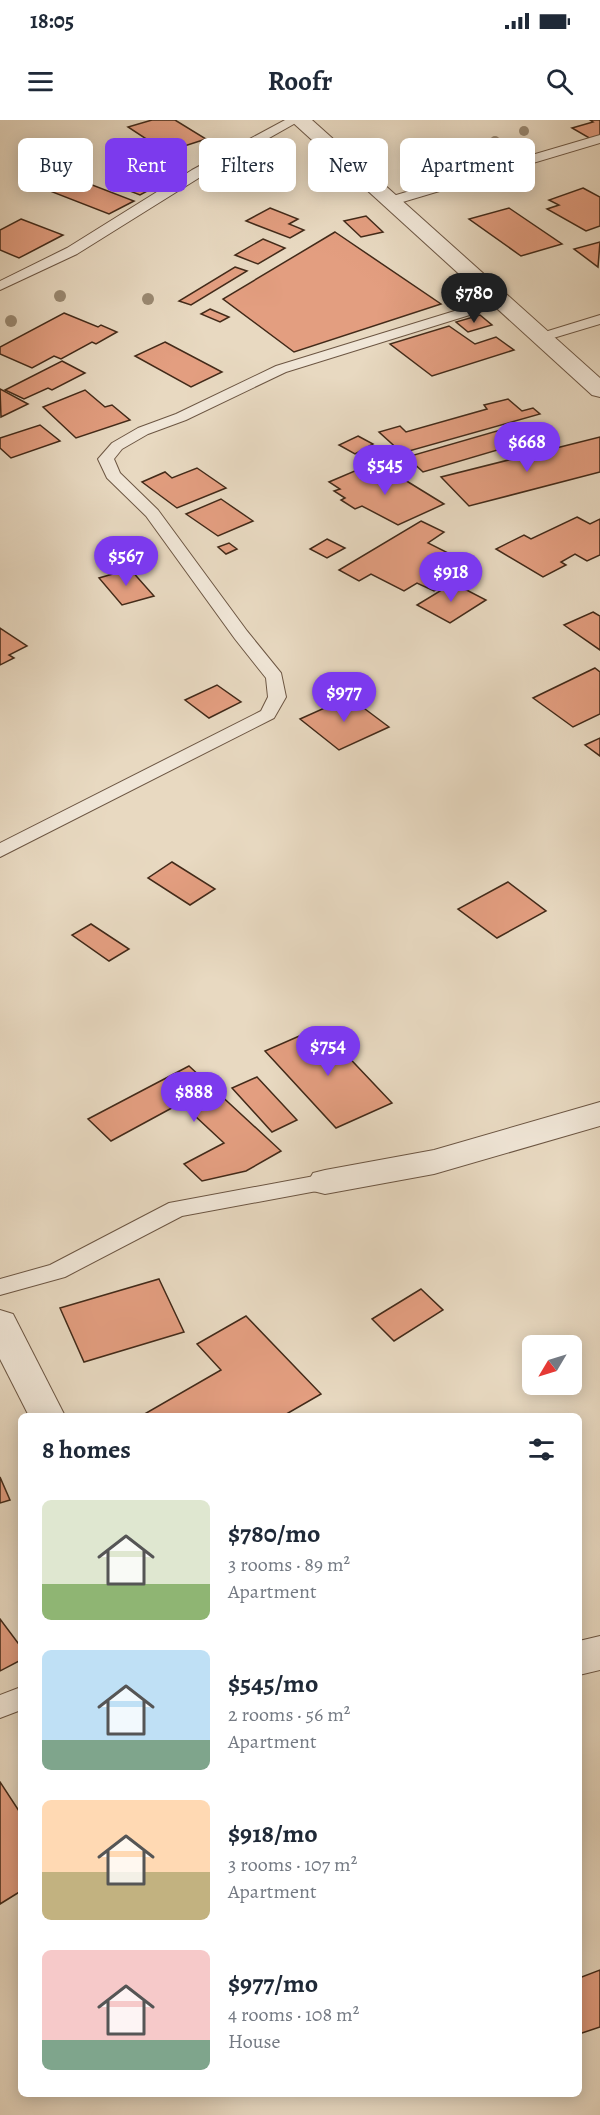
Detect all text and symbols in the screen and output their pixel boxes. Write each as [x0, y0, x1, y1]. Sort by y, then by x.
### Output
text: 18:05 [30, 6, 74, 36]
text: Roofr [268, 63, 332, 99]
icon: menu [24, 65, 57, 98]
icon: search [543, 65, 576, 98]
chip: Buy [18, 138, 93, 192]
chip: Rent [105, 138, 187, 192]
chip: Filters [199, 138, 296, 192]
chip: New [308, 138, 388, 192]
chip: Apartment [400, 138, 535, 192]
pin: $780 [438, 273, 510, 324]
text: $780 [455, 279, 493, 306]
pin: $668 [491, 422, 563, 473]
text: $668 [508, 428, 546, 455]
pin: $545 [349, 445, 421, 496]
text: $545 [367, 451, 403, 478]
pin: $567 [90, 536, 162, 587]
text: $567 [108, 542, 144, 569]
pin: $918 [415, 552, 487, 603]
text: $918 [433, 558, 469, 585]
pin: $977 [308, 672, 380, 723]
text: $977 [326, 678, 362, 705]
pin: $754 [292, 1026, 364, 1077]
text: $754 [310, 1032, 346, 1059]
pin: $888 [158, 1072, 230, 1123]
text: $888 [175, 1078, 213, 1105]
north arrow [522, 1335, 582, 1395]
map controls [522, 1335, 582, 1395]
text: 8 homes [42, 1432, 131, 1467]
icon: filters [525, 1433, 558, 1466]
text: $780/mo [228, 1516, 321, 1551]
icon: home [90, 1524, 162, 1596]
text: 3 rooms · 89 m² [228, 1551, 350, 1578]
text: Apartment [228, 1578, 317, 1605]
text: $545/mo [228, 1666, 318, 1701]
icon: home [90, 1674, 162, 1746]
text: 2 rooms · 56 m² [228, 1701, 350, 1728]
text: Apartment [228, 1728, 317, 1755]
text: $918/mo [228, 1816, 318, 1851]
icon: home [90, 1824, 162, 1896]
text: 3 rooms · 107 m² [228, 1851, 357, 1878]
text: Apartment [228, 1878, 317, 1905]
text: $977/mo [228, 1966, 318, 2001]
icon: home [90, 1974, 162, 2046]
text: 4 rooms · 108 m² [228, 2001, 359, 2028]
text: House [228, 2028, 280, 2055]

